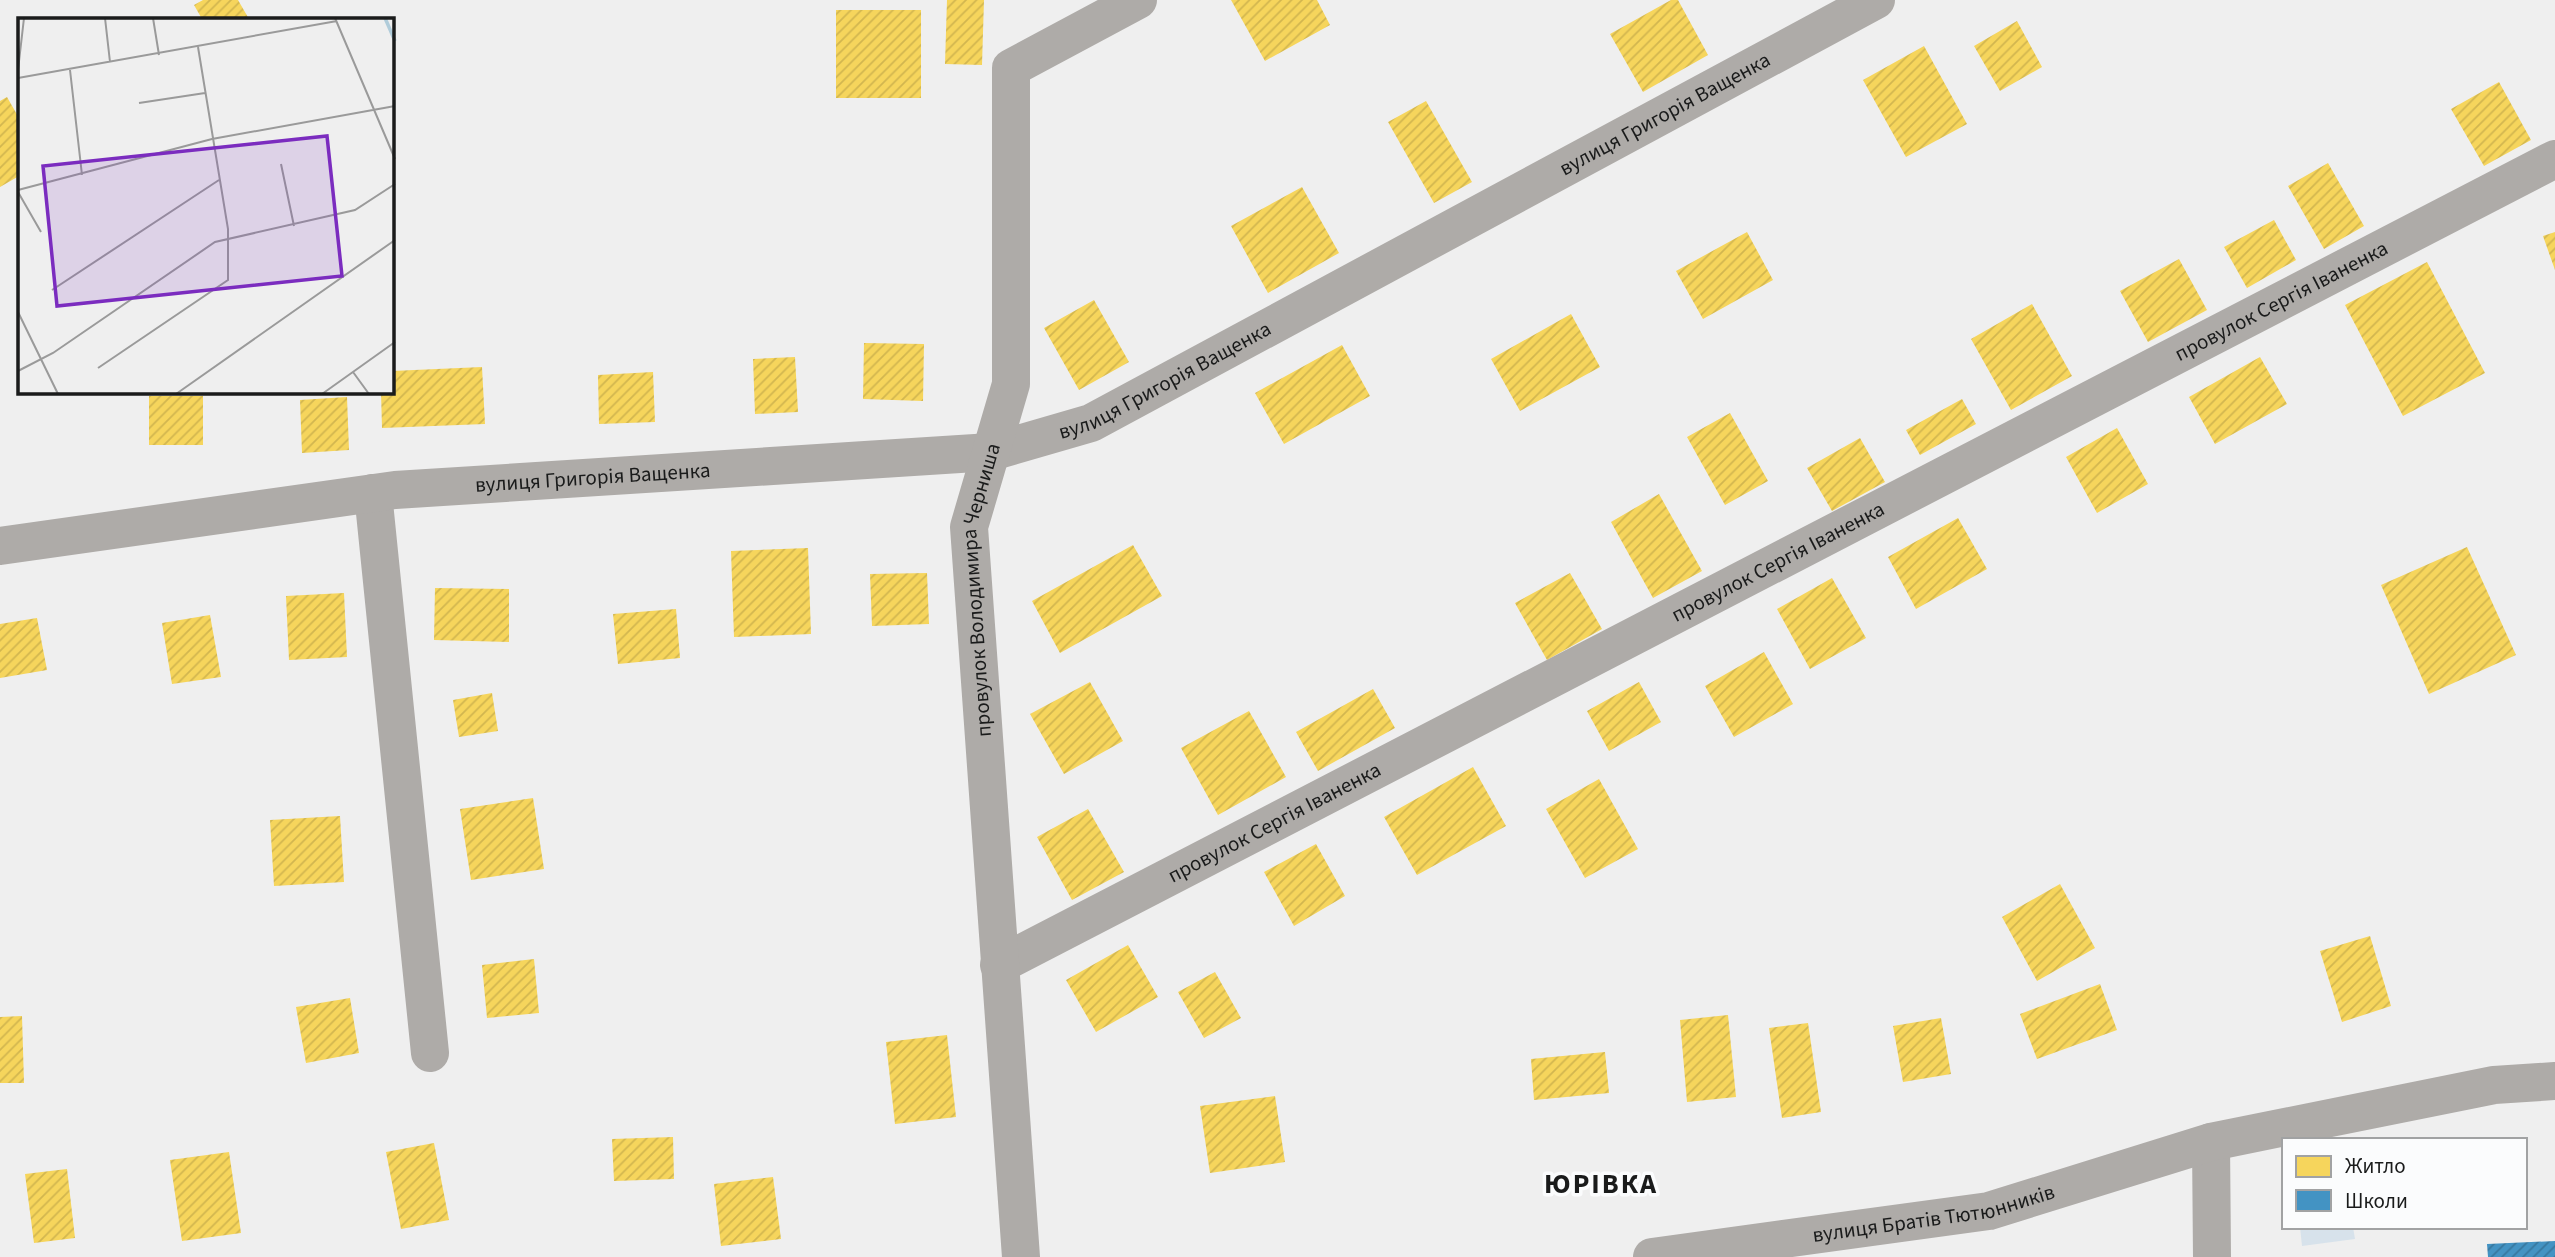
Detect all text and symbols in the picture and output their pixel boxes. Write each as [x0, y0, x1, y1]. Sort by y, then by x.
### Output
inset map [18, 18, 394, 394]
street label: вулиця Григорія Ващенка [1554, 45, 1776, 183]
street label: провулок Сергія Іваненка [2169, 233, 2393, 369]
street label: вулиця Григорія Ващенка [1055, 314, 1276, 447]
street label: провулок Володимира Черниша [954, 439, 1008, 738]
street label: вулиця Григорія Ващенка [474, 455, 711, 500]
street label: провулок Сергія Іваненка [1666, 494, 1890, 629]
street label: провулок Сергія Іваненка [1162, 755, 1386, 890]
legend [2282, 1138, 2527, 1229]
text: Житло [2345, 1151, 2406, 1181]
district label: ЮРІВКА [1544, 1164, 1658, 1204]
street label: вулиця Братів Тютюнників [1810, 1177, 2058, 1250]
text: Школи [2345, 1186, 2408, 1216]

